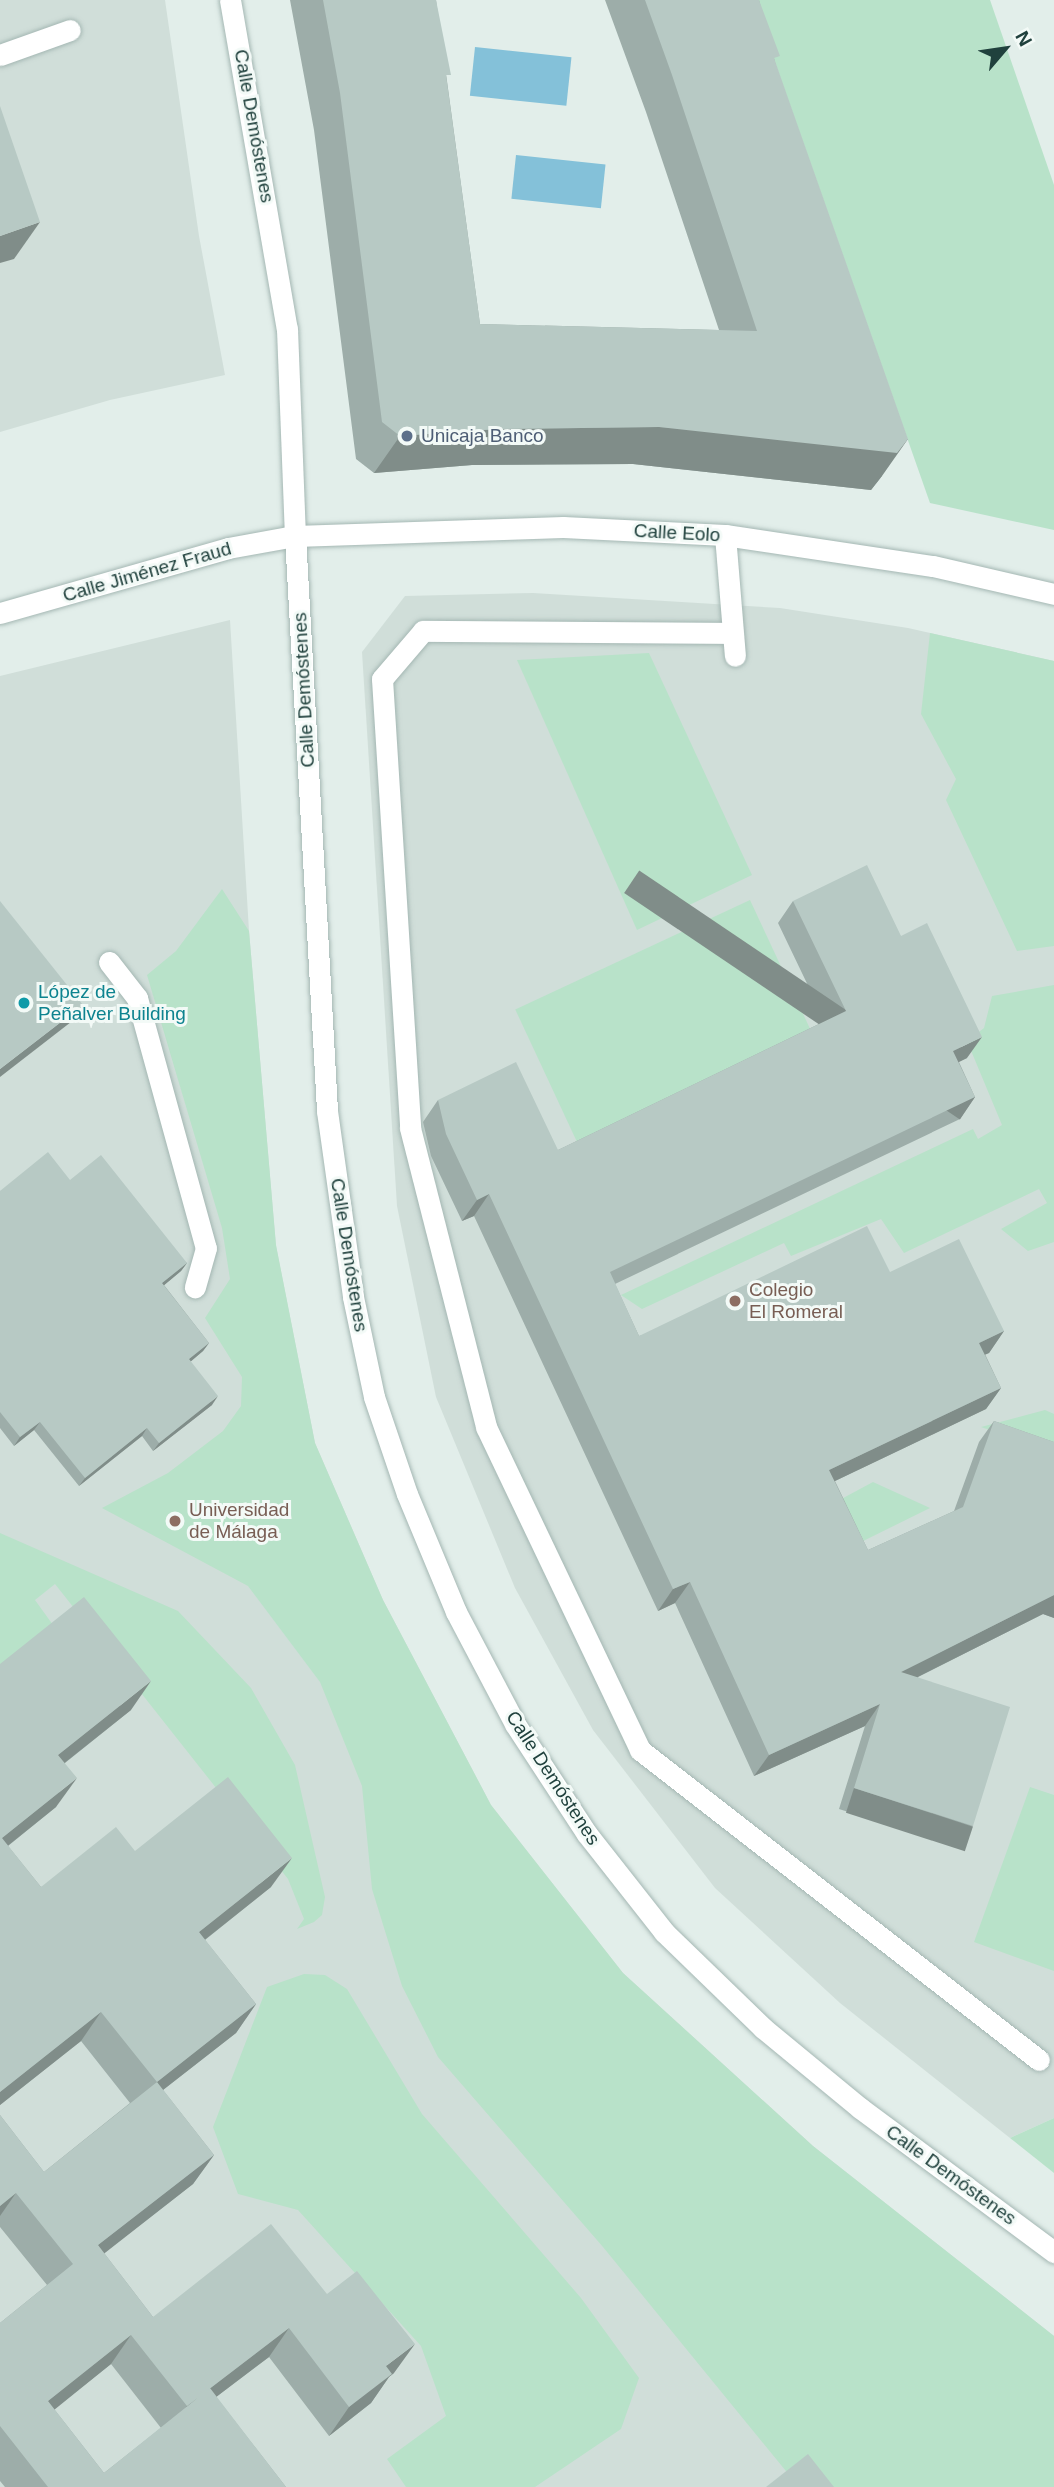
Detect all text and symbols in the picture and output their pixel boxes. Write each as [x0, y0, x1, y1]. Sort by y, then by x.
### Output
north arrow [970, 14, 1040, 84]
text: N [1011, 27, 1036, 50]
street label: Calle Demóstenes [229, 48, 279, 204]
place label: Unicaja Banco [421, 425, 544, 447]
marker: Unicaja Banco [399, 428, 415, 444]
street label: Calle Eolo [633, 519, 721, 547]
street label: Calle Jiménez Fraud [60, 537, 234, 607]
street label: Calle Demóstenes [289, 612, 319, 768]
place label: López de Peñalver Building [38, 981, 186, 1025]
marker: López de Peñalver Building [16, 995, 32, 1011]
street label: Calle Demóstenes [326, 1177, 372, 1333]
place label: Colegio El Romeral [749, 1279, 843, 1323]
marker: Colegio El Romeral [727, 1293, 743, 1309]
place label: Universidad de Málaga [189, 1499, 289, 1543]
marker: Universidad de Málaga [167, 1513, 183, 1529]
street label: Calle Demóstenes [501, 1707, 605, 1849]
street label: Calle Demóstenes [882, 2120, 1020, 2230]

